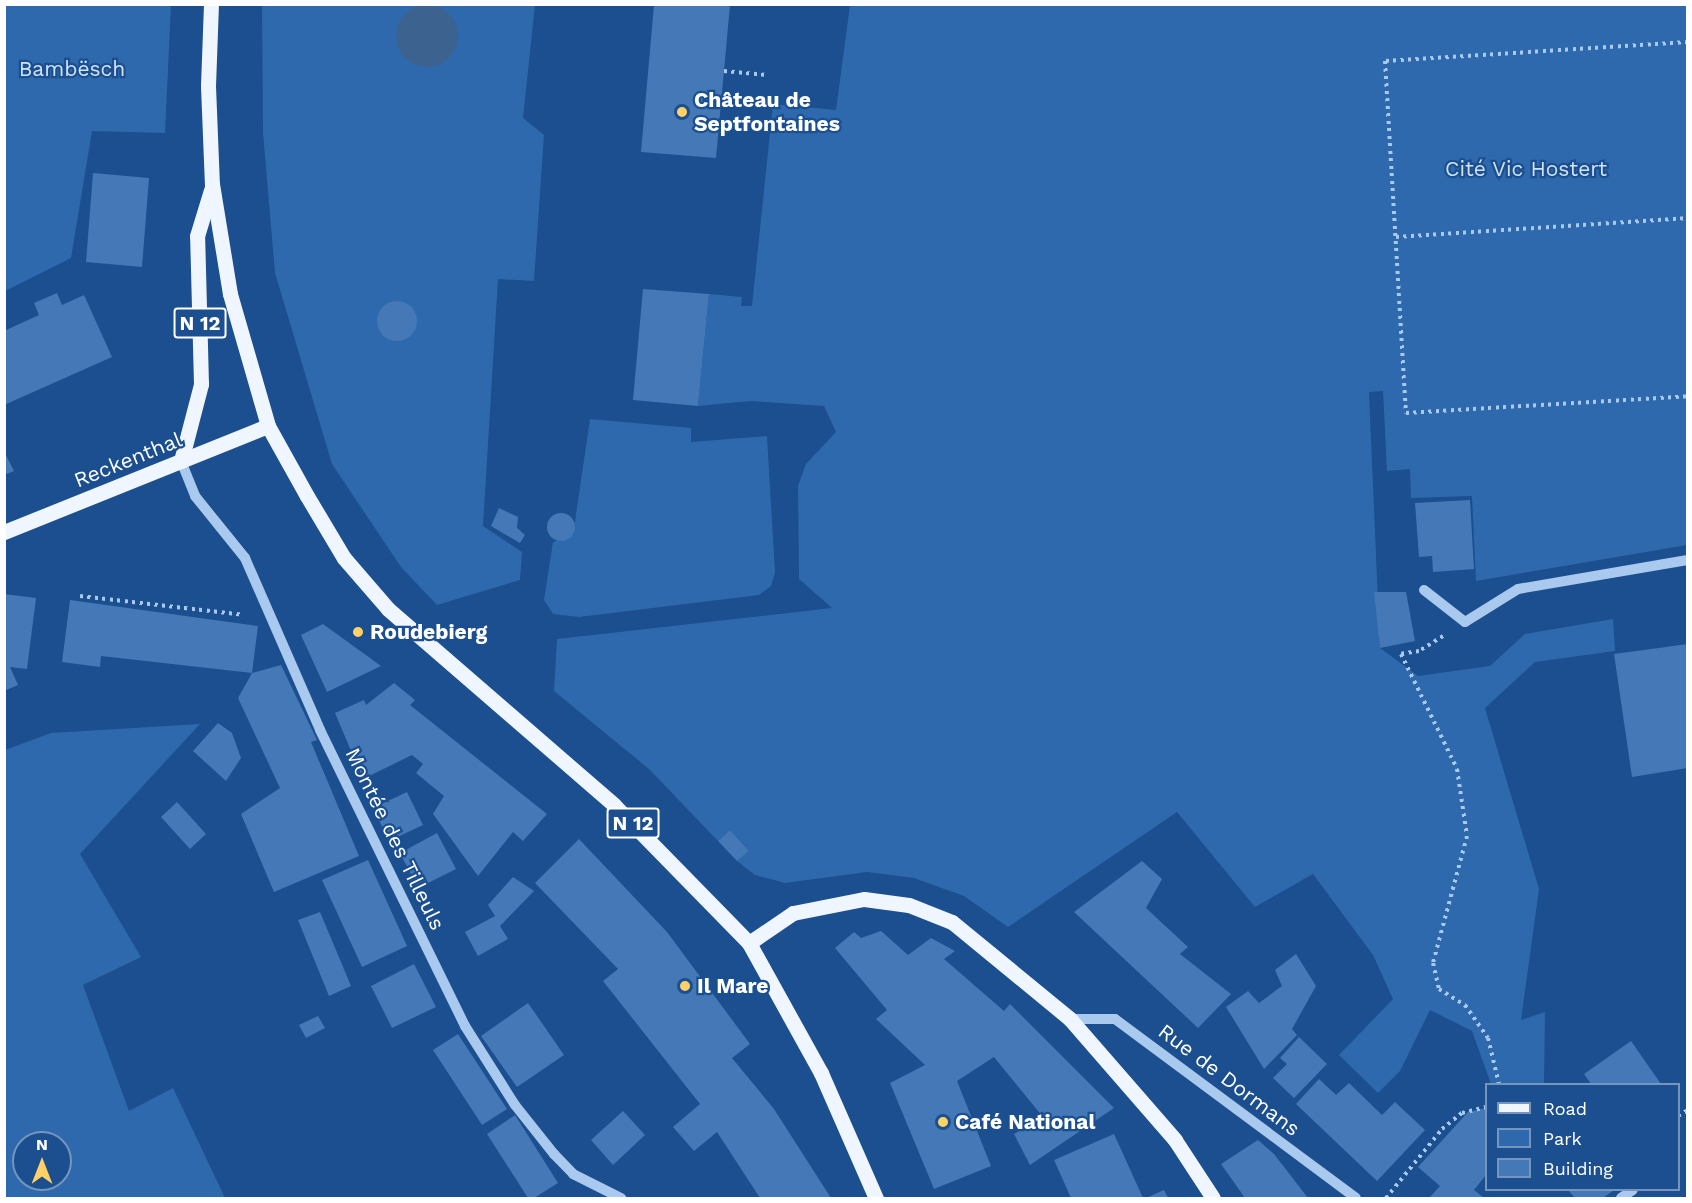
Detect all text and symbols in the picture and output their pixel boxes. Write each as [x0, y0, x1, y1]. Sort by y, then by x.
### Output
park label: Bambësch [19, 56, 125, 82]
place label: Château de Septfontaines [694, 87, 840, 137]
marker: Château de Septfontaines [675, 105, 689, 119]
park label: Cité Vic Hostert [1445, 156, 1607, 182]
road number: N 12 [173, 306, 227, 340]
street label: Reckenthal [70, 427, 186, 493]
place label: Roudebierg [370, 619, 487, 645]
marker: Roudebierg [351, 625, 365, 639]
street label: Montée des Tilleuls [340, 743, 450, 935]
road number: N 12 [606, 806, 660, 840]
place label: Il Mare [697, 973, 769, 999]
marker: Il Mare [678, 979, 692, 993]
street label: Rue de Dormans [1153, 1019, 1305, 1141]
legend [1485, 1083, 1680, 1191]
text: Road [1543, 1098, 1587, 1119]
place label: Café National [955, 1109, 1095, 1135]
marker: Café National [936, 1115, 950, 1129]
text: Park [1543, 1128, 1582, 1149]
north arrow [12, 1131, 72, 1191]
text: N [36, 1135, 48, 1154]
text: Building [1543, 1158, 1613, 1179]

